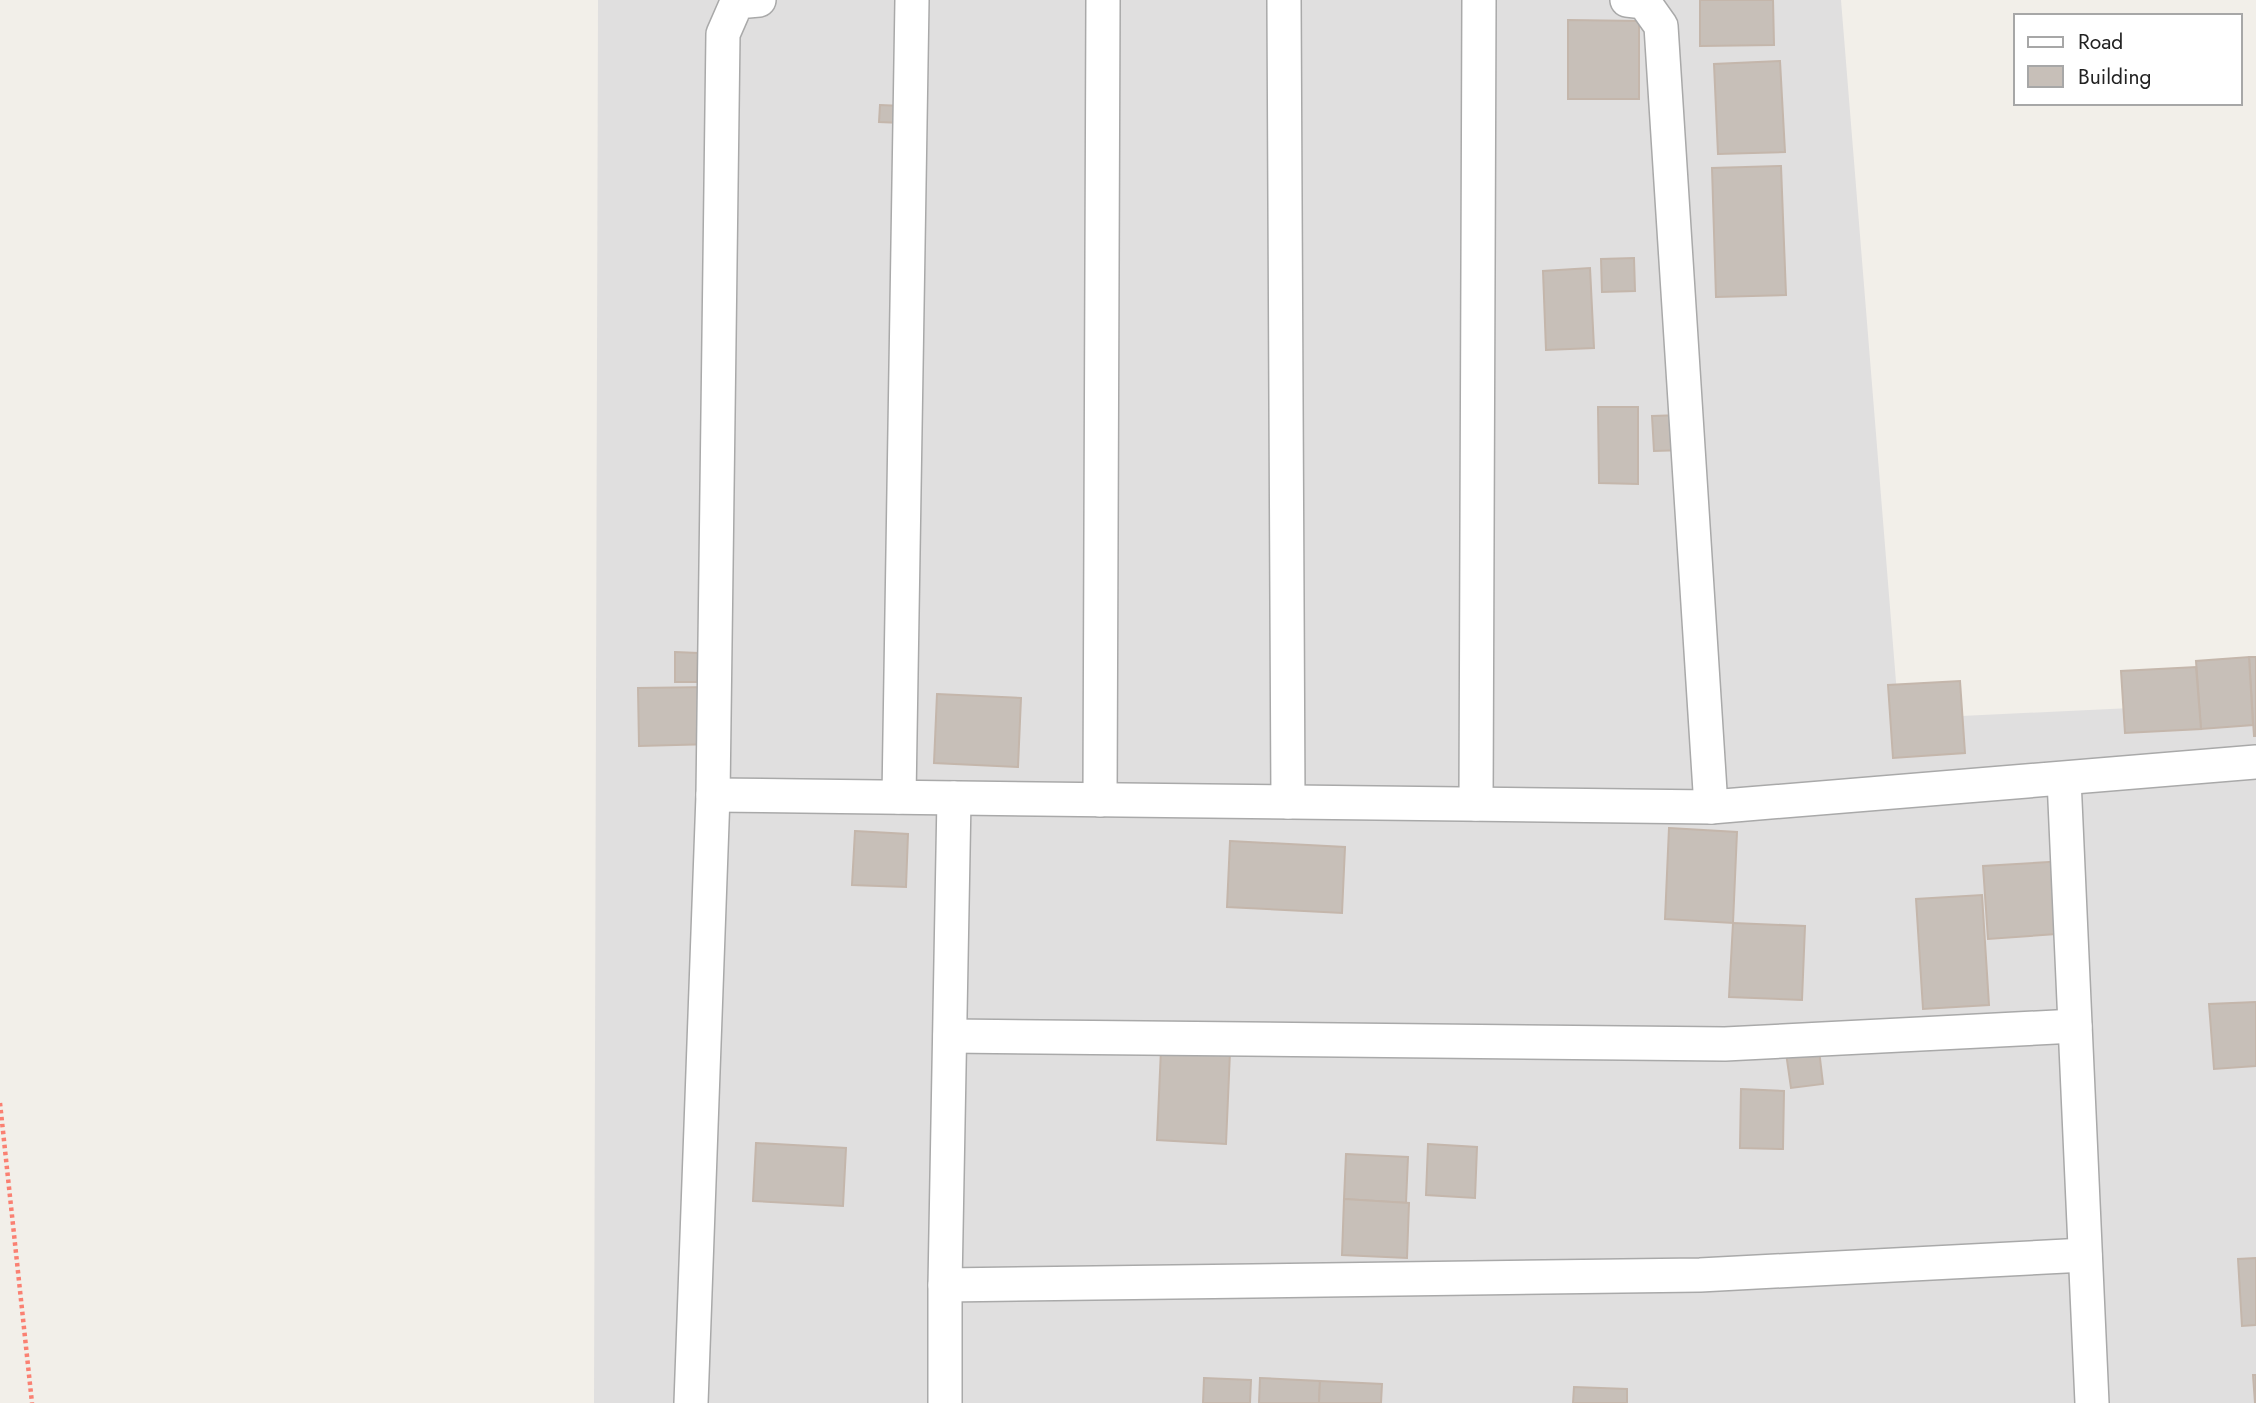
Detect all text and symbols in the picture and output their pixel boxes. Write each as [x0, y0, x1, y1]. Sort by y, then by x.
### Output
legend [2014, 14, 2242, 105]
text: Road [2078, 27, 2123, 57]
text: Building [2078, 62, 2151, 92]

